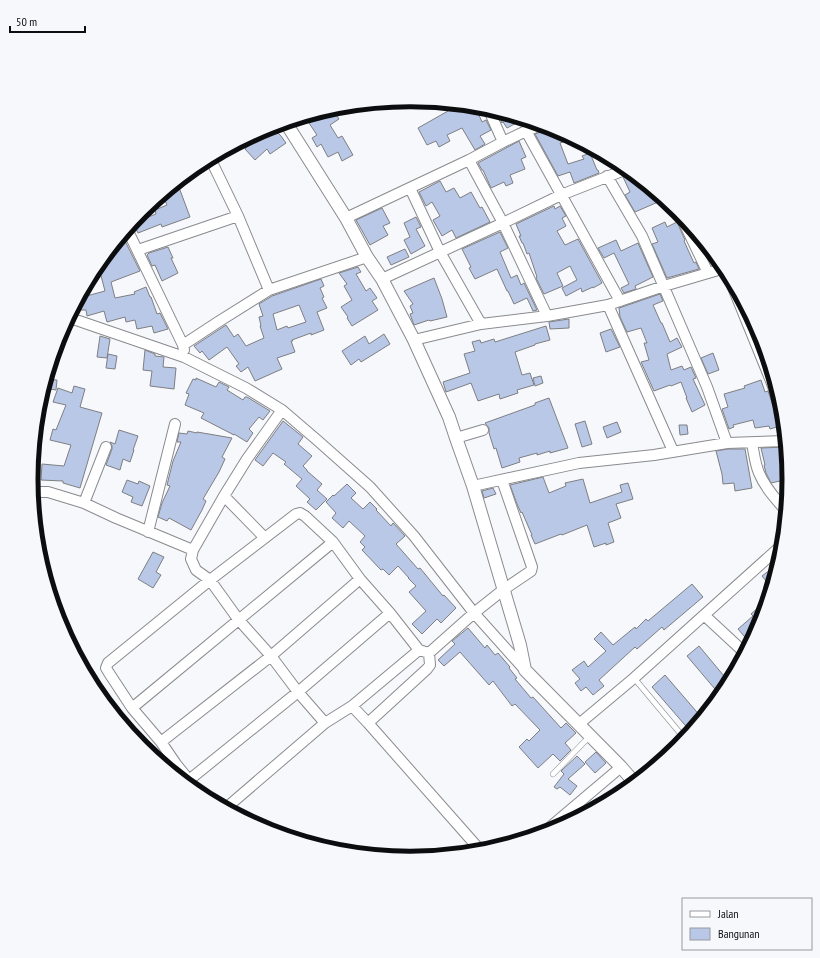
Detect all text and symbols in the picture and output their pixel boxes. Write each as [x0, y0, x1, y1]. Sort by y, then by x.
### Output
scale bar [10, 8, 85, 34]
text: 50 m [16, 14, 37, 29]
legend [682, 898, 812, 950]
text: Jalan [717, 906, 739, 921]
text: Bangunan [718, 926, 759, 941]

